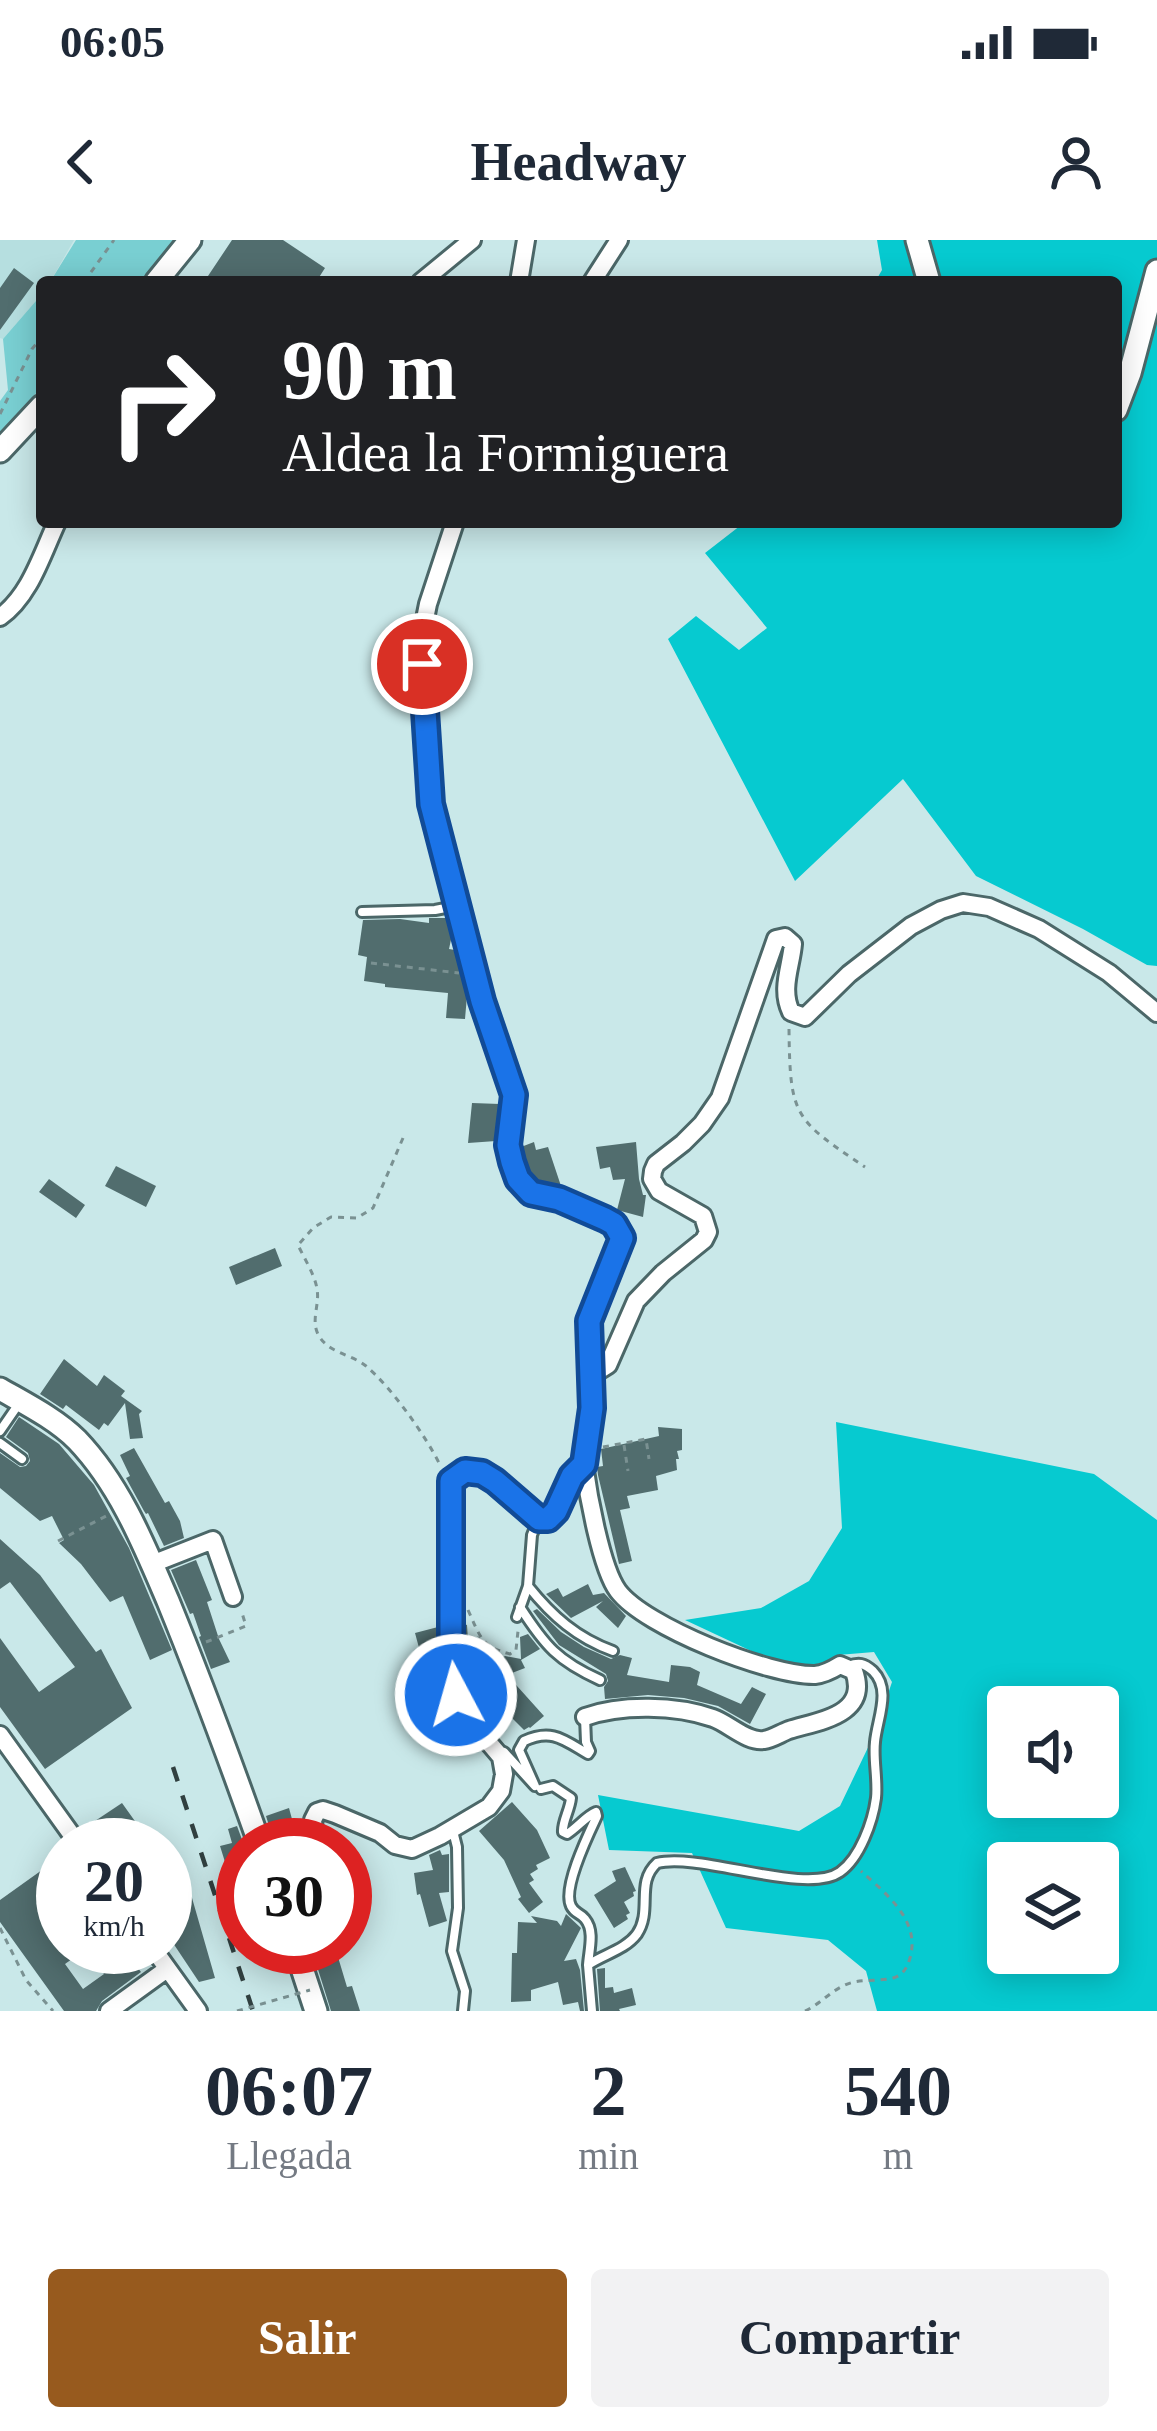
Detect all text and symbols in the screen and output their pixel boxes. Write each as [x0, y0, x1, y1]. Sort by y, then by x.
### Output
text: 06:05 [60, 17, 165, 67]
icon: back [48, 129, 114, 195]
icon: person [1043, 129, 1109, 195]
text: Headway [471, 132, 687, 192]
icon: right [84, 324, 240, 480]
text: 90 m [282, 324, 457, 417]
text: Aldea la Formiguera [282, 423, 729, 483]
pin [371, 613, 473, 715]
icon: arrive [389, 631, 455, 697]
position arrow [393, 1632, 519, 1758]
map controls [987, 1686, 1119, 1974]
button: sound [987, 1686, 1119, 1818]
speed limit sign: 30 [216, 1818, 372, 1974]
button: layers [987, 1842, 1119, 1974]
text: 20 [84, 1848, 144, 1914]
text: km/h [83, 1909, 145, 1942]
text: 06:07 [205, 2051, 373, 2131]
text: 2 [590, 2051, 626, 2131]
text: 540 [844, 2051, 952, 2131]
text: Llegada [226, 2134, 352, 2177]
text: min [578, 2134, 639, 2177]
text: m [883, 2134, 913, 2177]
button: Salir [48, 2269, 567, 2407]
button: Compartir [591, 2269, 1109, 2407]

